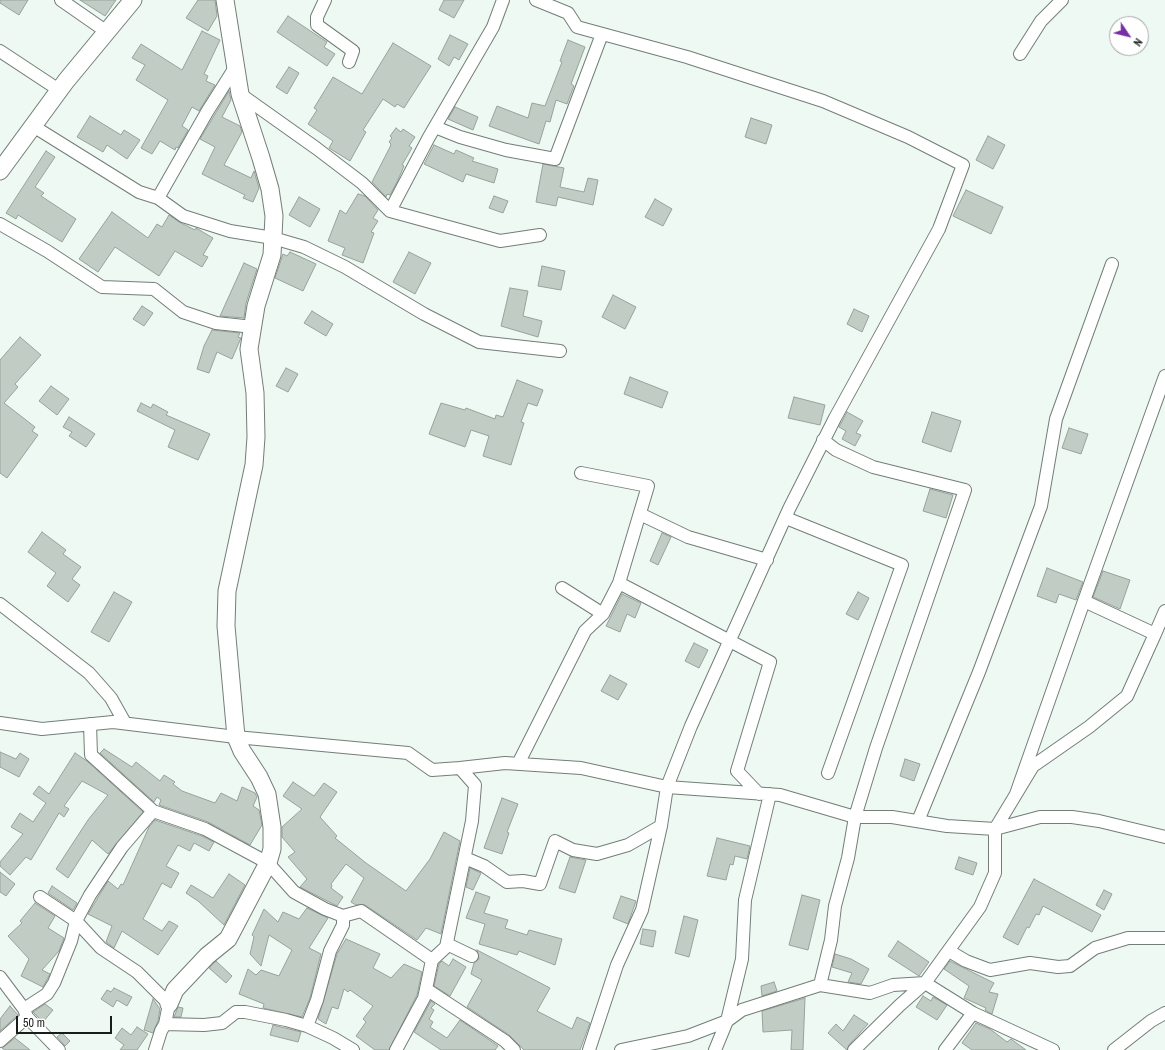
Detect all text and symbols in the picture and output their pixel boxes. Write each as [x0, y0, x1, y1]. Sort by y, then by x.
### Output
north arrow [1109, 16, 1149, 56]
text: N [1130, 36, 1146, 49]
scale bar [18, 1008, 114, 1034]
text: 50 m [23, 1015, 45, 1031]

